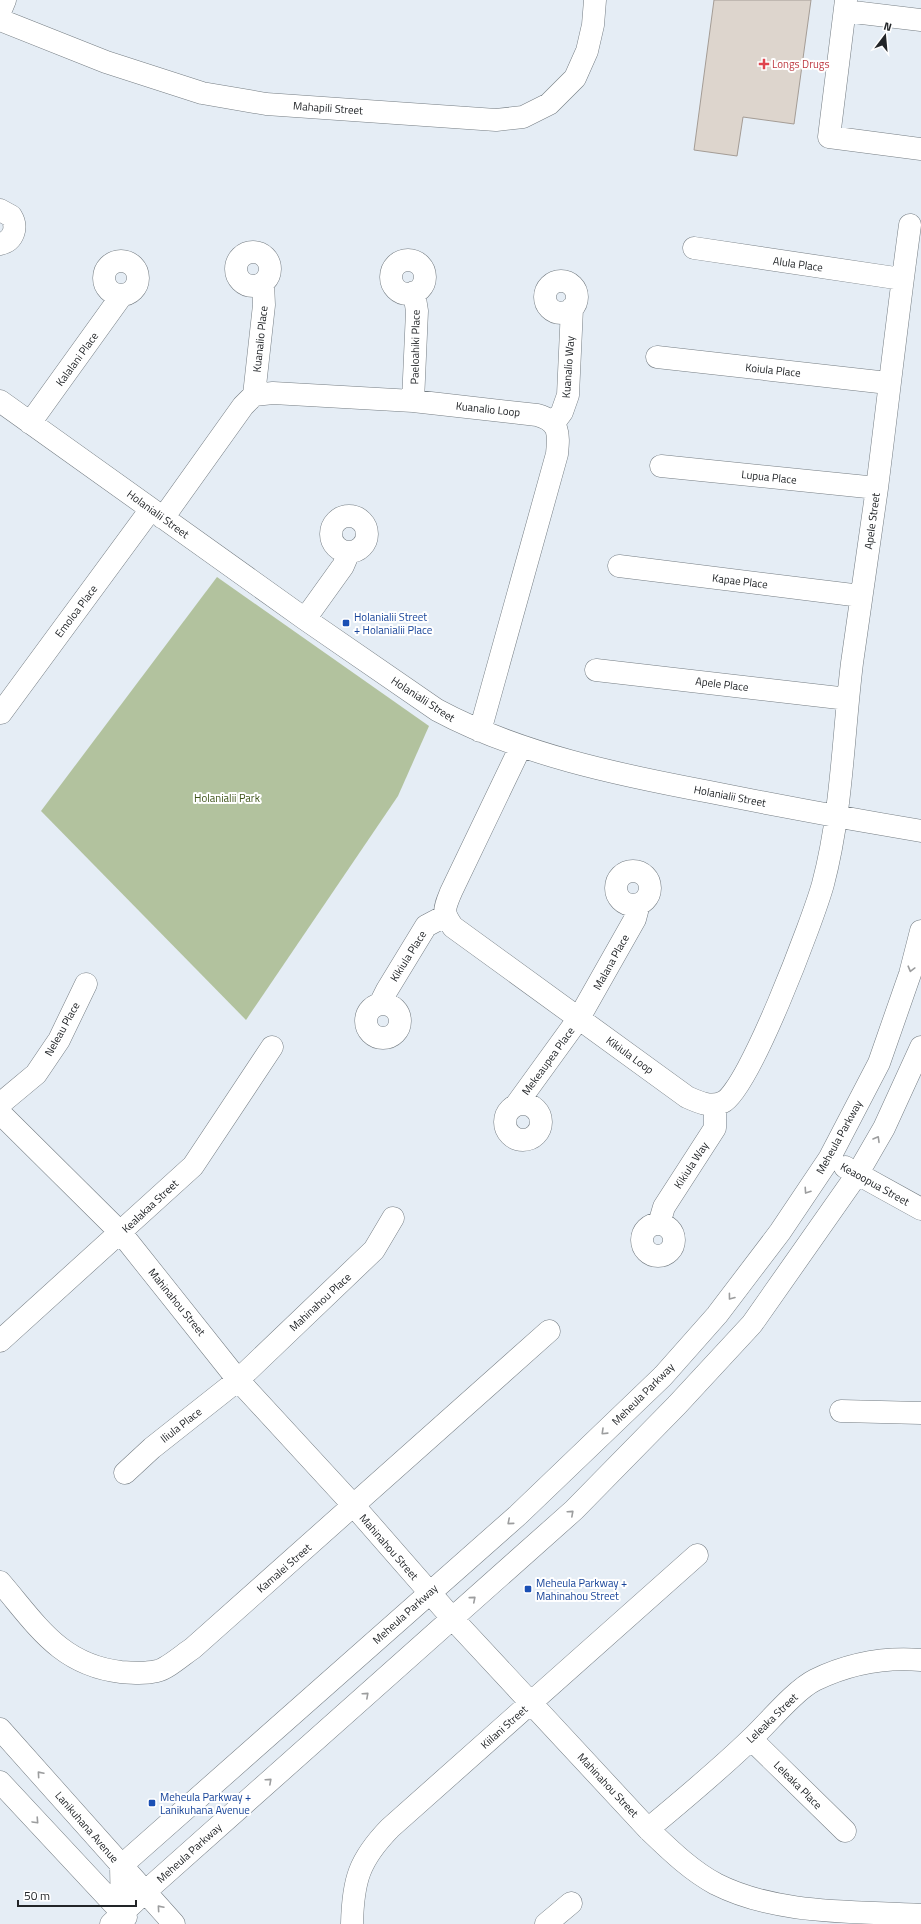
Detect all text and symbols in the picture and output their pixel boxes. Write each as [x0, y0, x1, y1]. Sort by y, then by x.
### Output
north arrow [865, 16, 905, 56]
text: N [882, 18, 894, 35]
place label: Longs Drugs [772, 56, 830, 72]
marker: Longs Drugs [759, 59, 769, 69]
street label: Mahapili Street [292, 98, 364, 118]
street label: Alula Place [772, 253, 824, 275]
street label: Kuanalio Place [249, 304, 271, 373]
street label: Paeloahiki Place [406, 309, 424, 384]
street label: Kalalani Place [52, 328, 102, 389]
street label: Kuanalio Way [558, 335, 578, 399]
street label: Koiula Place [745, 359, 802, 381]
street label: Kuanalio Loop [455, 398, 521, 420]
street label: Lupua Place [741, 466, 798, 488]
street label: Holanialii Street [124, 486, 192, 542]
street label: Apele Street [860, 492, 884, 550]
street label: Kapae Place [711, 570, 769, 592]
street label: Emoloa Place [51, 581, 101, 641]
place label: Holanialii Street + Holanialii Place [354, 609, 433, 638]
marker: Holanialii Street + Holanialii Place [341, 618, 351, 628]
street label: Holanialii Street [388, 672, 458, 726]
street label: Apele Place [695, 673, 750, 695]
street label: Holanialii Street [693, 781, 768, 811]
park label: Holanialii Park [194, 790, 261, 806]
street label: Kikiula Place [386, 927, 430, 985]
street label: Malana Place [589, 931, 633, 993]
one-way arrow [908, 966, 916, 973]
street label: Neleau Place [41, 999, 84, 1059]
street label: Mekeaupea Place [518, 1023, 579, 1098]
street label: Kikiula Loop [603, 1032, 657, 1078]
street label: Meheula Parkway [812, 1096, 866, 1177]
one-way arrow [873, 1136, 880, 1143]
street label: Kikiula Way [670, 1138, 713, 1192]
street label: Keaoopua Street [838, 1158, 913, 1210]
street label: Kealakaa Street [118, 1175, 182, 1236]
one-way arrow [805, 1187, 812, 1194]
street label: Mahinahou Street [145, 1265, 209, 1339]
street label: Mahinahou Place [286, 1269, 355, 1335]
one-way arrow [729, 1292, 736, 1299]
street label: Meheula Parkway [608, 1359, 678, 1429]
street label: Iliula Place [157, 1403, 206, 1446]
one-way arrow [601, 1428, 609, 1435]
street label: Mahinahou Street [356, 1510, 422, 1584]
one-way arrow [566, 1510, 574, 1517]
one-way arrow [507, 1517, 515, 1525]
street label: Kamalei Street [253, 1540, 315, 1596]
place label: Meheula Parkway + Mahinahou Street [536, 1575, 627, 1604]
street label: Meheula Parkway [369, 1580, 442, 1648]
marker: Meheula Parkway + Mahinahou Street [523, 1584, 533, 1594]
one-way arrow [469, 1596, 476, 1603]
street label: Leleaka Street [743, 1689, 801, 1747]
one-way arrow [361, 1692, 369, 1699]
street label: Kiilani Street [477, 1701, 531, 1752]
street label: Mahinahou Street [574, 1749, 642, 1821]
street label: Leleaka Place [770, 1757, 826, 1813]
one-way arrow [37, 1771, 44, 1779]
one-way arrow [264, 1778, 272, 1786]
street label: Lanikuhana Avenue [51, 1788, 123, 1866]
place label: Meheula Parkway + Lanikuhana Avenue [160, 1789, 251, 1818]
marker: Meheula Parkway + Lanikuhana Avenue [147, 1798, 157, 1808]
one-way arrow [31, 1816, 39, 1824]
street label: Meheula Parkway [153, 1819, 226, 1887]
scale bar [18, 1882, 136, 1908]
text: 50 m [24, 1886, 50, 1905]
one-way arrow [158, 1905, 165, 1912]

